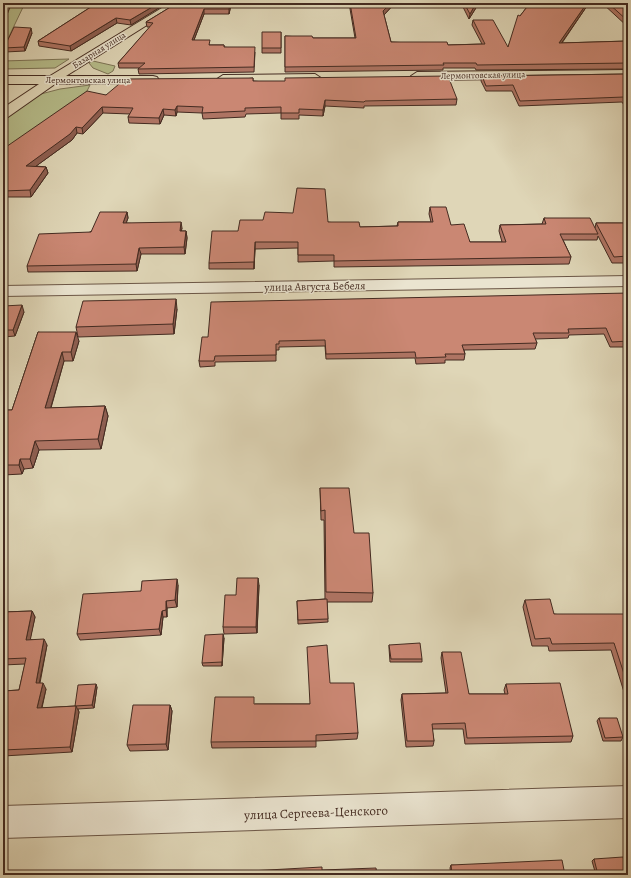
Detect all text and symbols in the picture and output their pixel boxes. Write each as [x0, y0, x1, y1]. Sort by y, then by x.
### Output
street label: Базарная улица [70, 28, 129, 71]
street label: Лермонтовская улица [440, 68, 526, 82]
street label: Лермонтовская улица [46, 74, 131, 86]
street label: улица Августа Бебеля [263, 278, 366, 295]
street label: улица Сергеева-Ценского [243, 801, 389, 824]

